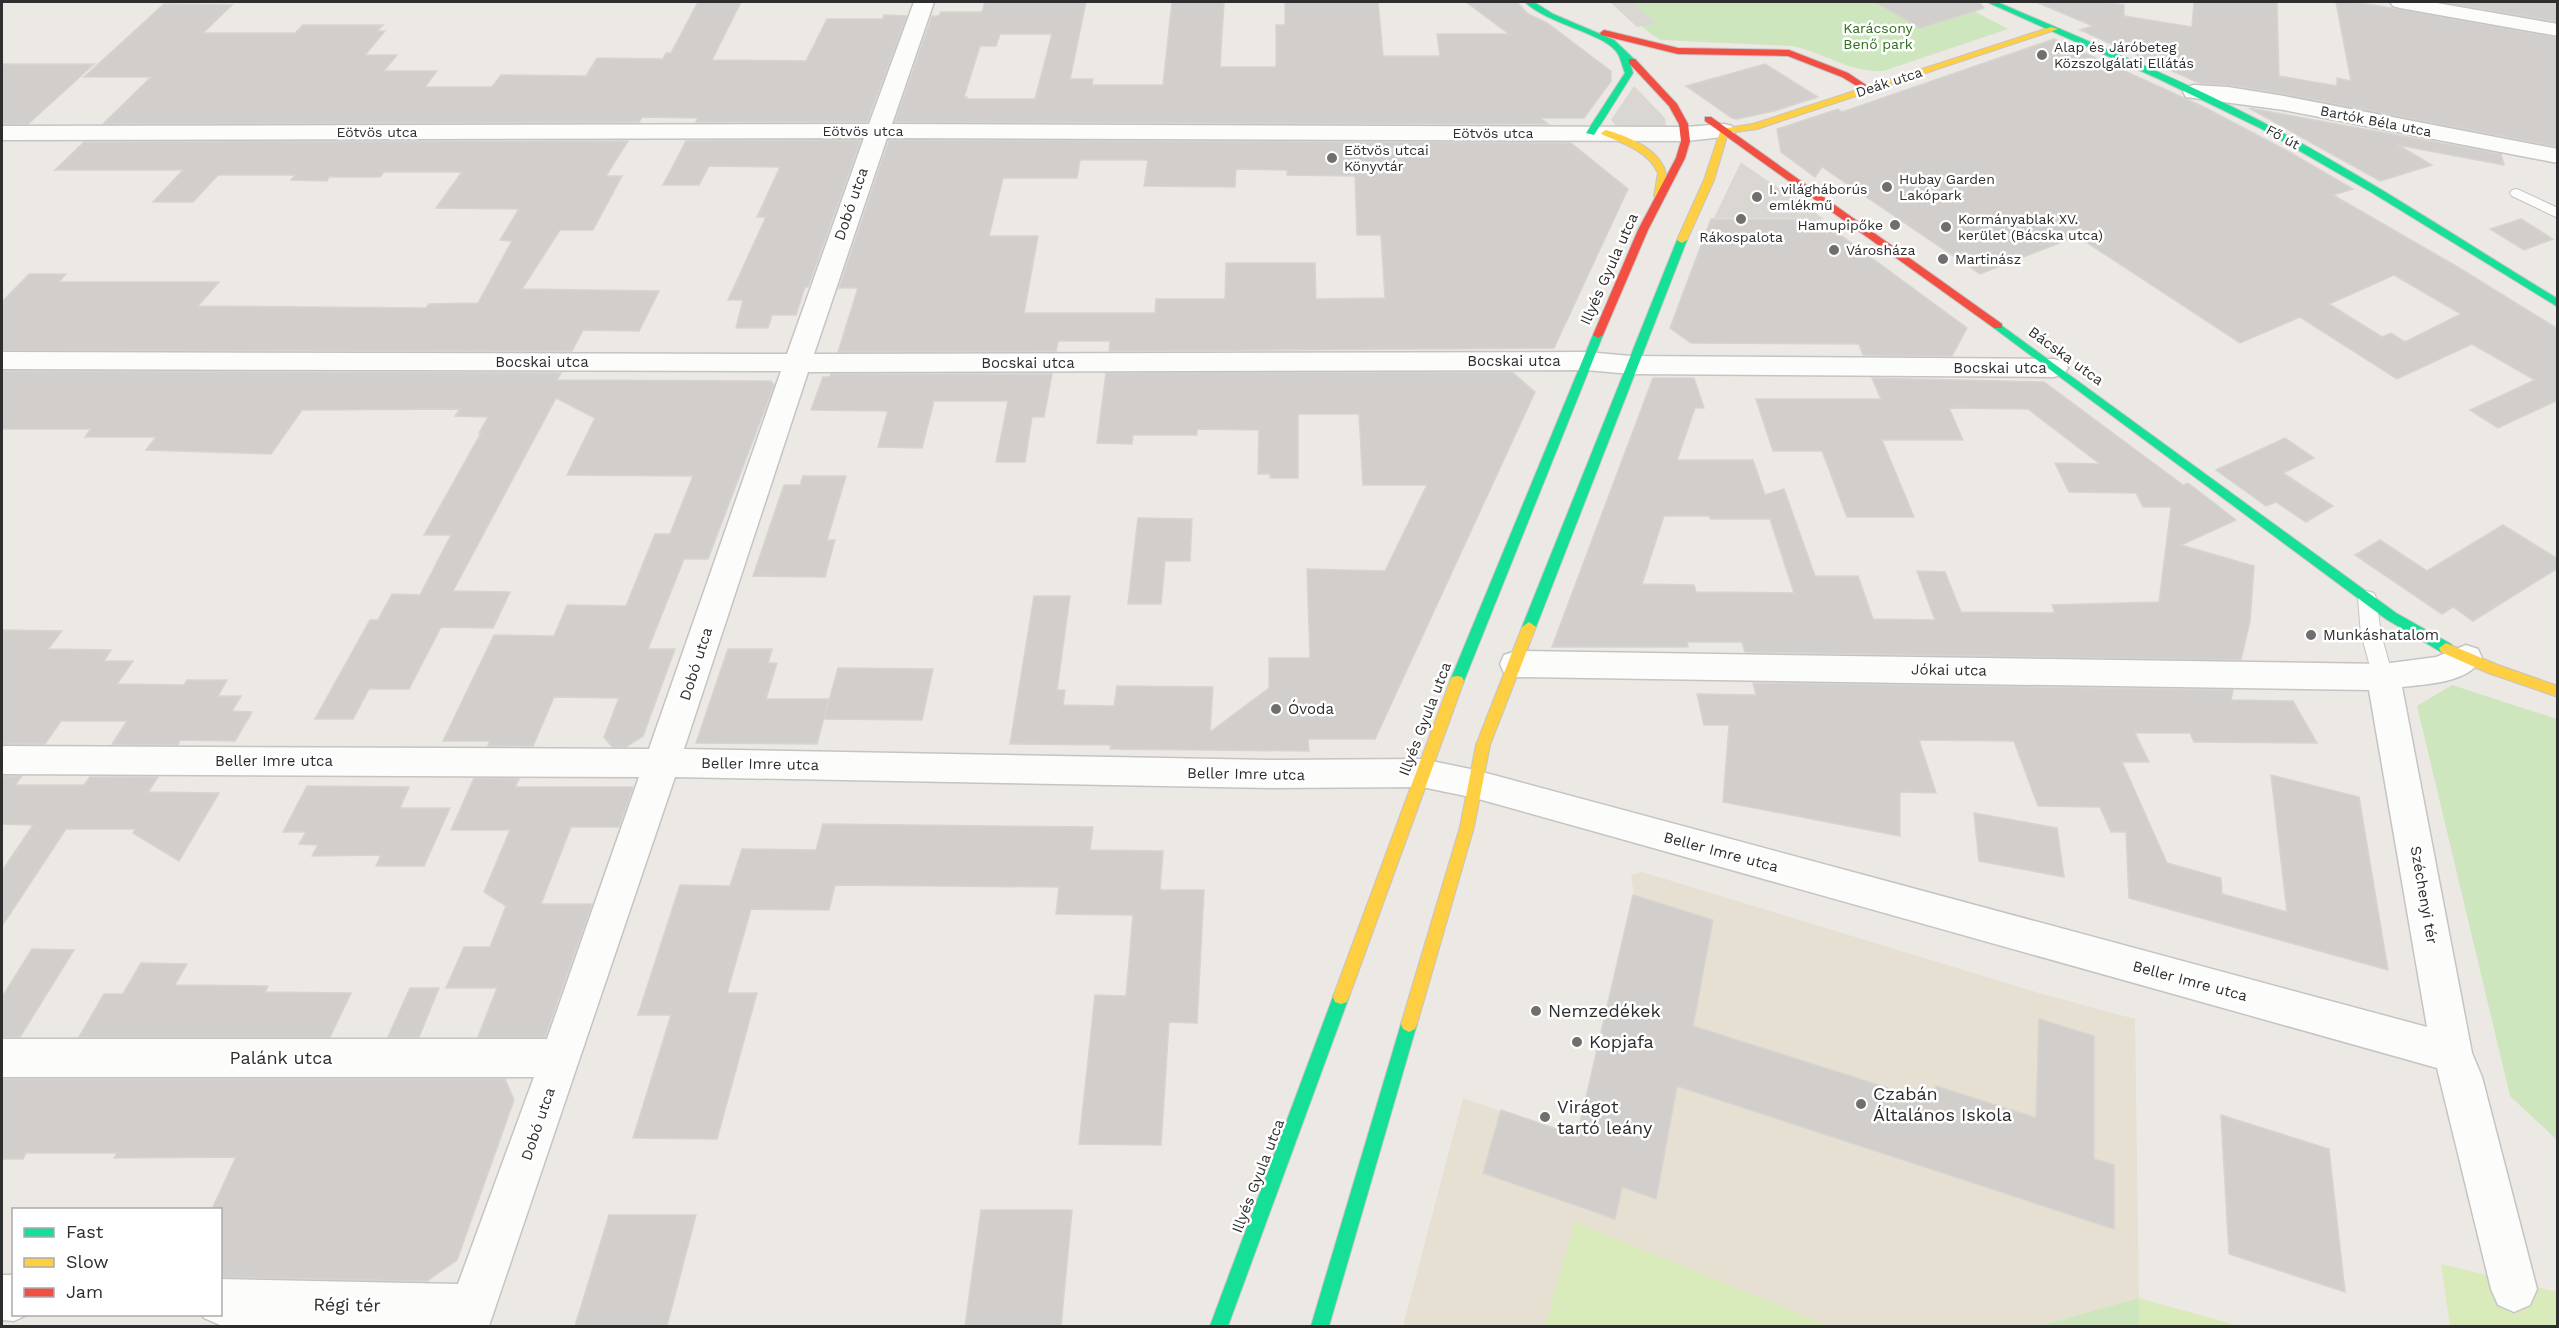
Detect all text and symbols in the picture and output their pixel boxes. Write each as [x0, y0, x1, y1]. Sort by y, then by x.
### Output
park label: Karácsony Benő park [1843, 20, 1914, 52]
place label: Alap és Járóbeteg Közszolgálati Ellátás [2054, 39, 2194, 71]
marker: Alap és Járóbeteg Közszolgálati Ellátás [2035, 48, 2049, 62]
street label: Deák utca [1854, 64, 1924, 100]
street label: Bartók Béla utca [2319, 102, 2433, 140]
street label: Fő út [2264, 121, 2302, 153]
street label: Eötvös utca [823, 123, 904, 139]
street label: Eötvös utca [337, 124, 418, 140]
street label: Eötvös utca [1453, 125, 1534, 141]
place label: Eötvös utcai Könyvtár [1344, 142, 1429, 174]
marker: Eötvös utcai Könyvtár [1325, 151, 1339, 165]
street label: Dobó utca [830, 165, 872, 243]
place label: Hubay Garden Lakópark [1899, 171, 1995, 203]
marker: Hubay Garden Lakópark [1880, 180, 1894, 194]
place label: I. világháborús emlékmű [1769, 181, 1867, 213]
marker: I. világháborús emlékmű [1750, 190, 1764, 204]
street label: Illyés Gyula utca [1576, 210, 1642, 328]
place label: Kormányablak XV. kerület (Bácska utca) [1958, 211, 2103, 243]
marker: Rákospalota [1734, 212, 1748, 226]
place label: Hamupipőke [1797, 217, 1883, 233]
marker: Hamupipőke [1888, 218, 1902, 232]
marker: Kormányablak XV. kerület (Bácska utca) [1939, 220, 1953, 234]
place label: Rákospalota [1699, 229, 1783, 245]
place label: Városháza [1846, 242, 1915, 258]
marker: Városháza [1827, 243, 1841, 257]
place label: Martinász [1955, 251, 2021, 267]
marker: Martinász [1936, 252, 1950, 266]
street label: Bácska utca [2025, 323, 2108, 390]
street label: Bocskai utca [1467, 352, 1561, 370]
street label: Bocskai utca [495, 353, 589, 371]
street label: Bocskai utca [981, 354, 1075, 372]
street label: Bocskai utca [1953, 359, 2047, 377]
street label: Dobó utca [676, 625, 716, 703]
place label: Munkáshatalom [2323, 626, 2439, 644]
marker: Munkáshatalom [2304, 628, 2318, 642]
street label: Illyés Gyula utca [1395, 659, 1455, 779]
street label: Jókai utca [1911, 660, 1988, 680]
place label: Óvoda [1288, 699, 1334, 718]
marker: Óvoda [1269, 702, 1283, 716]
street label: Beller Imre utca [215, 752, 333, 770]
street label: Beller Imre utca [701, 754, 820, 774]
street label: Beller Imre utca [1187, 764, 1306, 784]
street label: Beller Imre utca [1662, 828, 1781, 876]
street label: Széchenyi tér [2407, 845, 2441, 945]
street label: Beller Imre utca [2131, 957, 2250, 1005]
place label: Nemzedékek [1548, 1000, 1661, 1021]
marker: Nemzedékek [1529, 1004, 1543, 1018]
place label: Kopjafa [1589, 1031, 1654, 1052]
marker: Kopjafa [1570, 1035, 1584, 1049]
street label: Palánk utca [230, 1047, 332, 1068]
place label: Czabán Általános Iskola [1873, 1083, 2012, 1125]
street label: Dobó utca [517, 1085, 559, 1163]
place label: Virágot tartó leány [1557, 1096, 1653, 1138]
marker: Czabán Általános Iskola [1854, 1097, 1868, 1111]
marker: Virágot tartó leány [1538, 1110, 1552, 1124]
street label: Illyés Gyula utca [1228, 1116, 1288, 1236]
legend [12, 1208, 222, 1316]
text: Fast [66, 1221, 104, 1242]
text: Slow [66, 1251, 109, 1272]
text: Jam [66, 1281, 103, 1302]
street label: Régi tér [313, 1293, 381, 1316]

